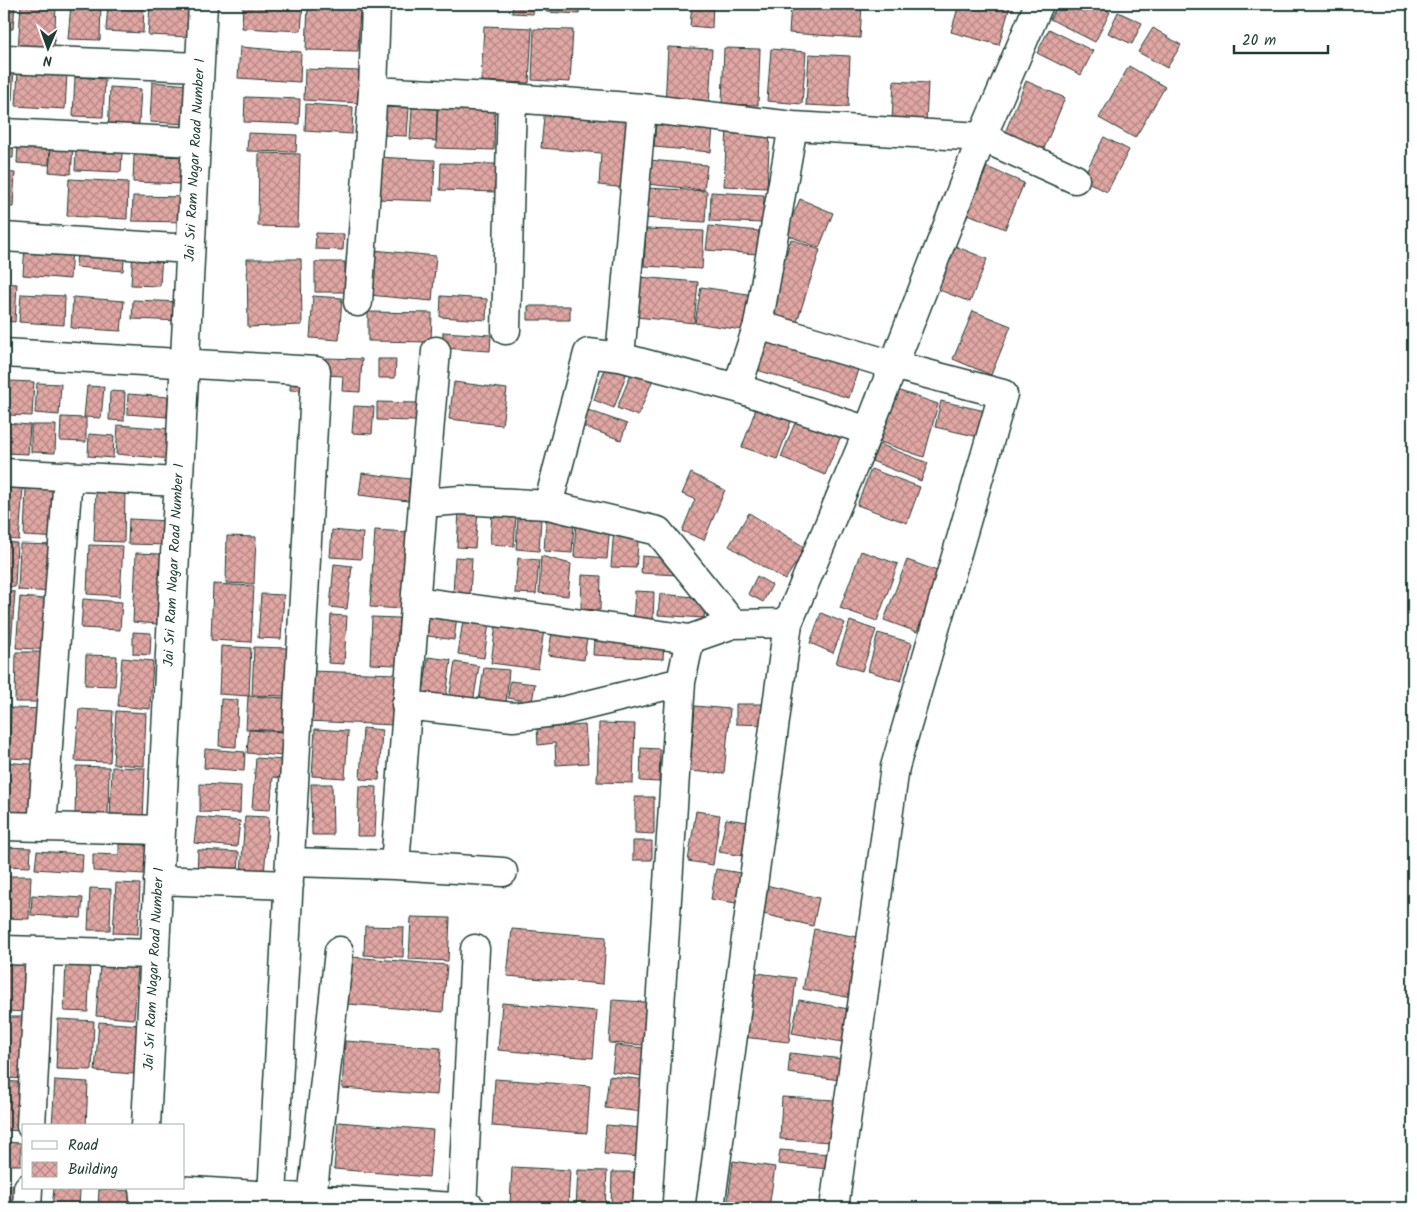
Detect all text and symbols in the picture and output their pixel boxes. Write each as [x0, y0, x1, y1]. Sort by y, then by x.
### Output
north arrow [22, 22, 72, 72]
scale bar [1234, 22, 1328, 54]
text: 20 m [1242, 29, 1276, 53]
text: N [43, 49, 52, 71]
street label: Jai Sri Ram Nagar Road Number 1 [179, 58, 211, 262]
street label: Jai Sri Ram Nagar Road Number 1 [158, 463, 190, 667]
street label: Jai Sri Ram Nagar Road Number 1 [138, 867, 170, 1071]
legend [22, 1124, 185, 1190]
text: Road [68, 1134, 99, 1158]
text: Building [68, 1158, 118, 1182]

